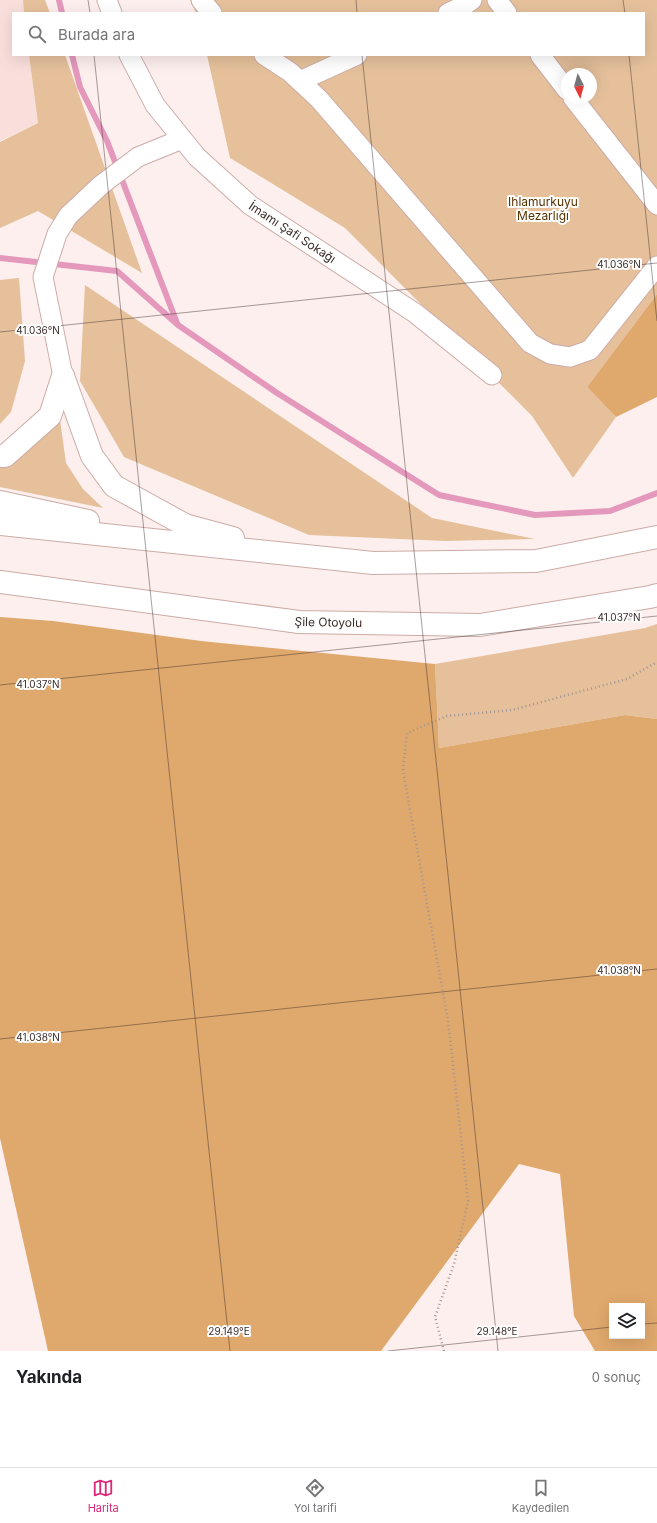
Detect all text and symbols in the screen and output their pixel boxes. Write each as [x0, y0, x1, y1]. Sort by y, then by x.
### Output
search box [12, 12, 645, 56]
icon: search [26, 23, 48, 45]
text: Burada ara [58, 25, 135, 44]
north arrow [561, 68, 597, 104]
park label: Ihlamurkuyu Mezarlığı [508, 194, 578, 223]
street label: İmamı Şafi Sokağı [246, 198, 339, 266]
text: 41.036°N [597, 258, 641, 270]
text: 41.036°N [16, 324, 60, 336]
text: 41.037°N [597, 611, 641, 623]
street label: Şile Otoyolu [294, 613, 362, 630]
text: 41.037°N [16, 678, 60, 690]
text: 41.038°N [597, 964, 641, 976]
text: 41.038°N [16, 1031, 60, 1043]
map controls [609, 1303, 645, 1339]
button: layers [609, 1303, 645, 1339]
text: 29.149°E [208, 1325, 250, 1337]
text: 29.148°E [476, 1325, 518, 1337]
text: Yakında [16, 1367, 82, 1387]
text: 0 sonuç [592, 1369, 641, 1385]
tab: Harita [88, 1477, 119, 1515]
tab: Yol tarifi [294, 1477, 337, 1515]
tab: Kaydedilen [512, 1477, 569, 1515]

